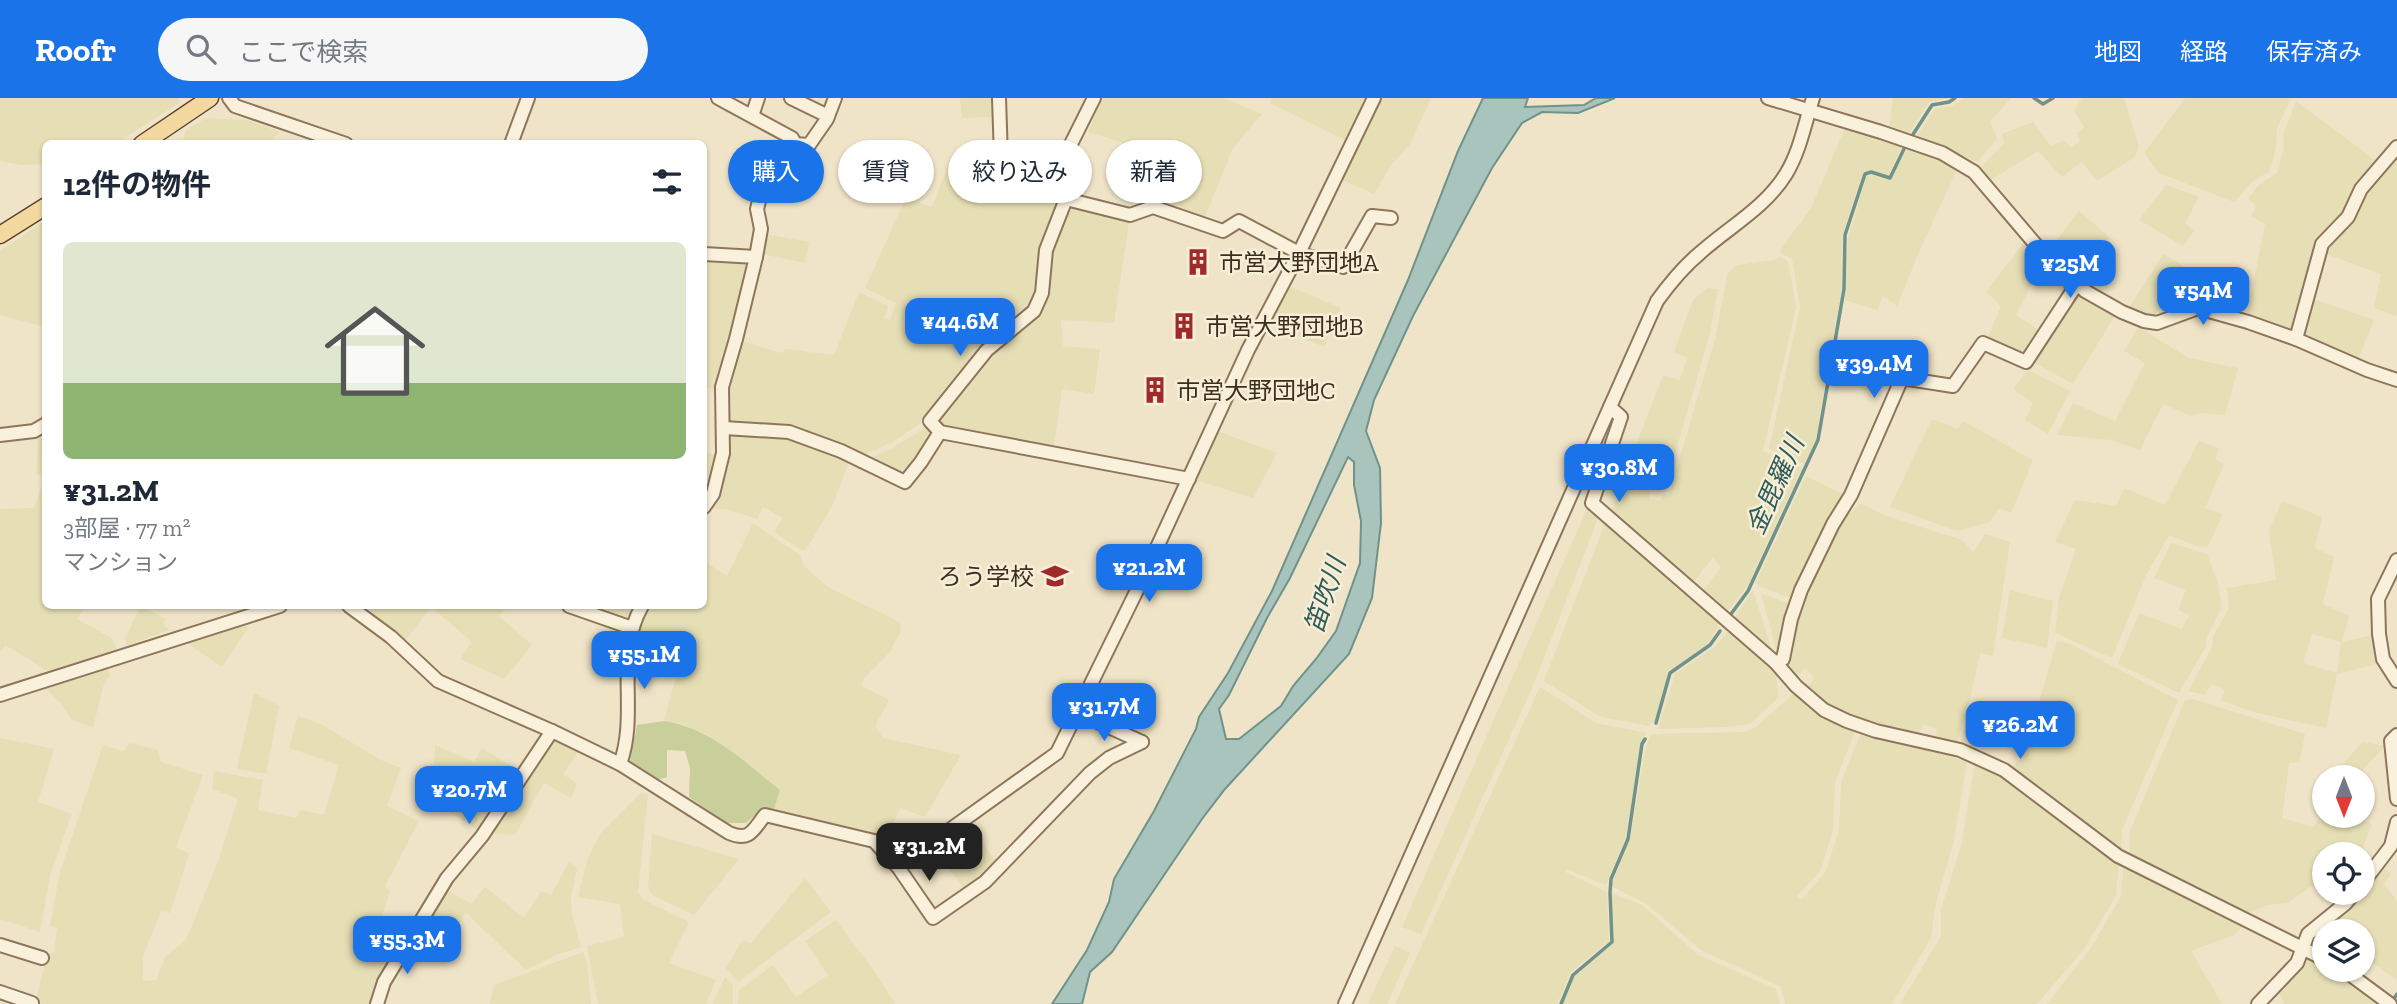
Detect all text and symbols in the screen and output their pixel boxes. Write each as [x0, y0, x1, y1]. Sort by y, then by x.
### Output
search box [158, 18, 648, 81]
text: Roofr [35, 30, 116, 69]
icon: search [182, 30, 220, 68]
text: ここで検索 [238, 36, 368, 68]
text: 地図 [2094, 37, 2142, 66]
text: 経路 [2180, 37, 2228, 66]
text: 保存済み [2266, 37, 2362, 66]
chip: 購入 [728, 140, 824, 203]
chip: 賃貸 [838, 140, 934, 203]
chip: 絞り込み [948, 140, 1092, 203]
chip: 新着 [1106, 140, 1202, 203]
icon: filters [648, 163, 686, 201]
text: 12件の物件 [63, 167, 211, 203]
pin: ¥25M [2029, 240, 2111, 300]
building icon: 市営大野団地A [1183, 247, 1213, 277]
place label: 市営大野団地A [1219, 248, 1379, 277]
text: ¥25M [2041, 249, 2099, 277]
pin: ¥54M [2162, 268, 2244, 327]
text: ¥54M [2173, 276, 2233, 304]
icon: home [312, 288, 438, 414]
pin: ¥44.6M [903, 299, 1017, 358]
text: ¥44.6M [921, 307, 999, 335]
building icon: 市営大野団地B [1169, 311, 1199, 341]
place label: 市営大野団地B [1205, 312, 1364, 341]
pin: ¥39.4M [1817, 341, 1931, 400]
text: ¥39.4M [1835, 349, 1913, 377]
building icon: 市営大野団地C [1140, 375, 1170, 405]
place label: 市営大野団地C [1176, 376, 1336, 405]
water label: 金毘羅川 [1739, 428, 1812, 539]
pin: ¥30.8M [1562, 444, 1676, 504]
text: ¥30.8M [1580, 453, 1658, 481]
text: ¥31.2M [63, 473, 159, 509]
text: 3部屋 · 77 m² [63, 514, 190, 542]
pin: ¥21.2M [1092, 545, 1206, 604]
text: マンション [63, 548, 178, 576]
water label: 笛吹川 [1298, 550, 1353, 637]
text: ¥21.2M [1112, 553, 1186, 581]
school or university icon: ろう学校 [1040, 561, 1070, 591]
place label: ろう学校 [938, 562, 1034, 591]
pin: ¥55.1M [587, 632, 701, 691]
text: ¥55.1M [608, 640, 680, 668]
pin: ¥31.7M [1047, 684, 1161, 743]
text: ¥31.7M [1068, 692, 1140, 720]
pin: ¥26.2M [1963, 702, 2077, 761]
text: ¥26.2M [1982, 710, 2058, 738]
north arrow [2312, 765, 2375, 828]
map controls [2312, 765, 2375, 982]
pin: ¥20.7M [412, 766, 526, 826]
text: ¥20.7M [431, 775, 507, 803]
pin: ¥31.2M [872, 824, 986, 883]
text: ¥31.2M [892, 832, 966, 860]
button: locate [2312, 842, 2375, 905]
pin: ¥55.3M [350, 916, 464, 976]
button: layers [2312, 919, 2375, 982]
text: ¥55.3M [369, 925, 445, 953]

